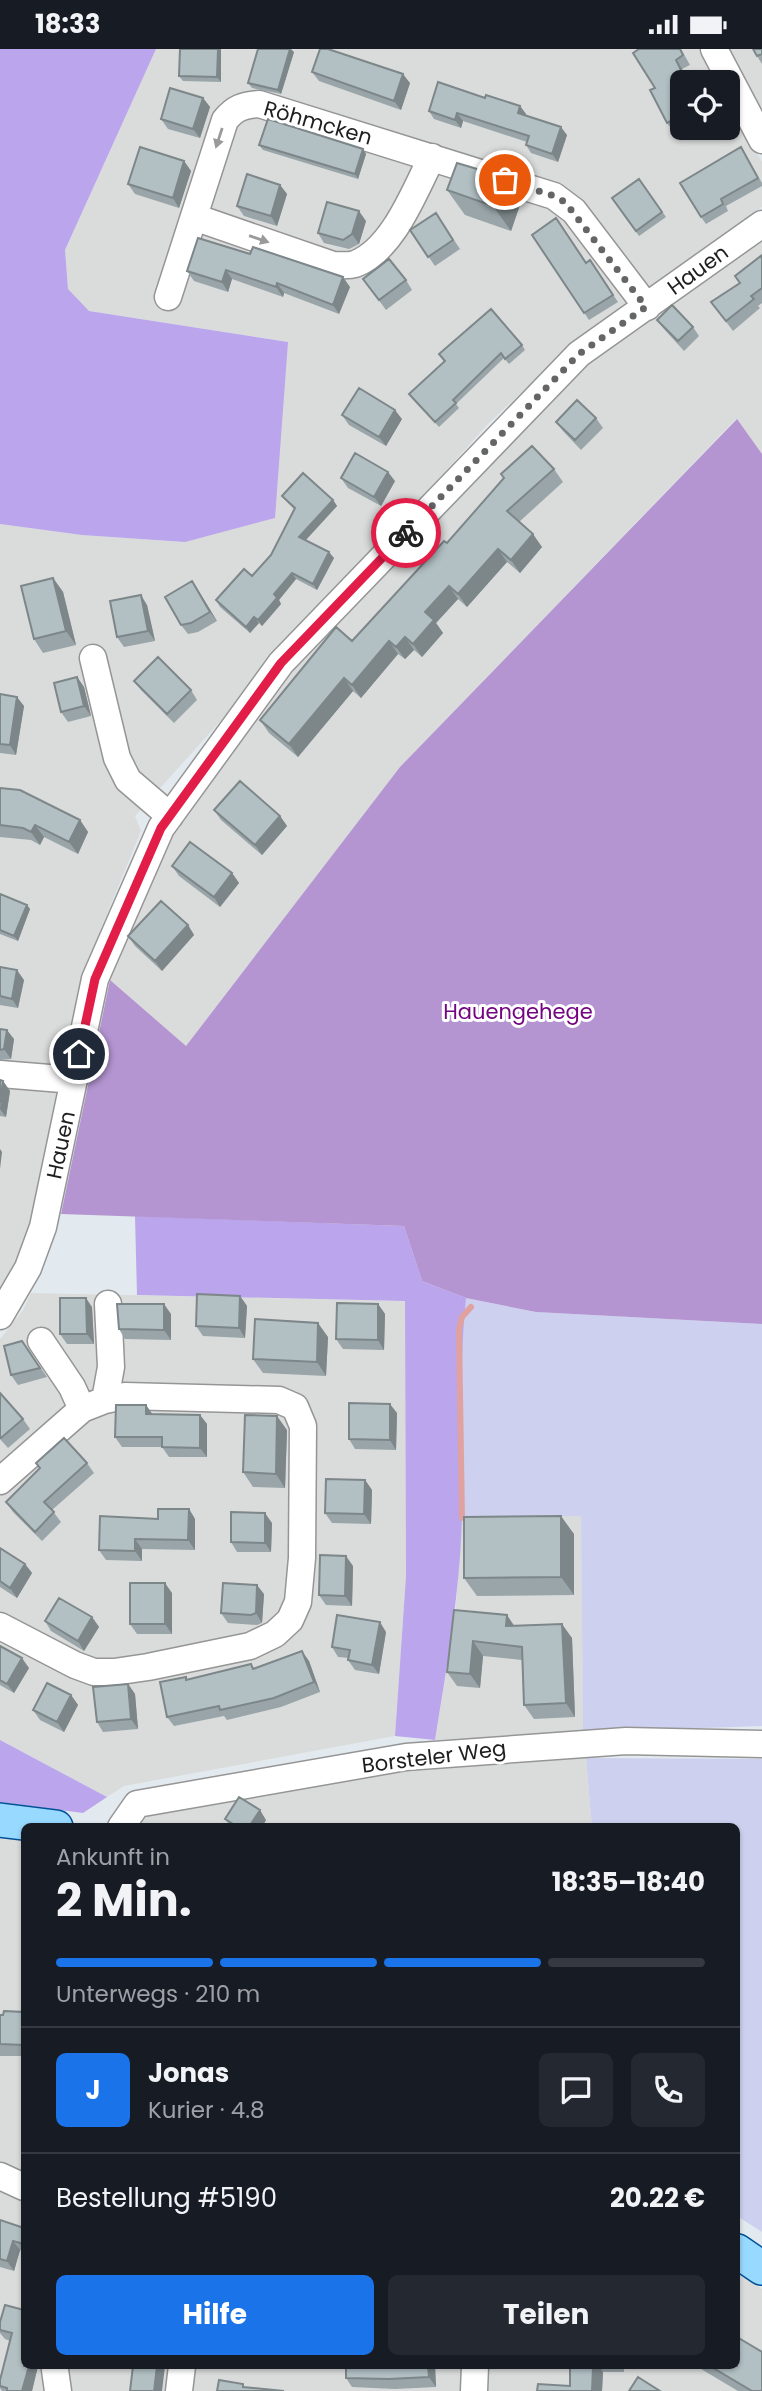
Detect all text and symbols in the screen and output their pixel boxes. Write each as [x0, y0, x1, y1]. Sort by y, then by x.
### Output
text: 18:33 [35, 6, 100, 42]
map controls [670, 70, 740, 140]
button: locate [670, 70, 740, 140]
street label: Röhmcken [261, 93, 376, 152]
one-way arrow [213, 128, 224, 149]
pin [475, 150, 535, 210]
icon: bag [486, 161, 524, 199]
one-way arrow [248, 234, 269, 245]
street label: Hauen [661, 238, 734, 301]
courier [371, 498, 441, 568]
icon: bike [387, 514, 425, 552]
park label: Hauengehege [443, 997, 593, 1026]
pin [49, 1024, 109, 1084]
icon: home [60, 1035, 98, 1073]
street label: Hauen [39, 1108, 82, 1181]
street label: Borsteler Weg [360, 1733, 508, 1780]
text: Ankunft in [56, 1841, 170, 1873]
text: 18:35–18:40 [552, 1864, 705, 1900]
text: 2 Min. [56, 1868, 192, 1932]
text: Unterwegs · 210 m [56, 1978, 260, 2010]
button: chat [539, 2053, 613, 2127]
button: phone [631, 2053, 705, 2127]
text: Jonas [148, 2055, 229, 2091]
text: J [85, 2072, 101, 2108]
text: Kurier · 4.8 [148, 2094, 265, 2126]
text: Bestellung #5190 [56, 2180, 277, 2216]
text: 20.22 € [610, 2180, 705, 2216]
button: Hilfe [56, 2275, 374, 2355]
button: Teilen [388, 2275, 705, 2355]

